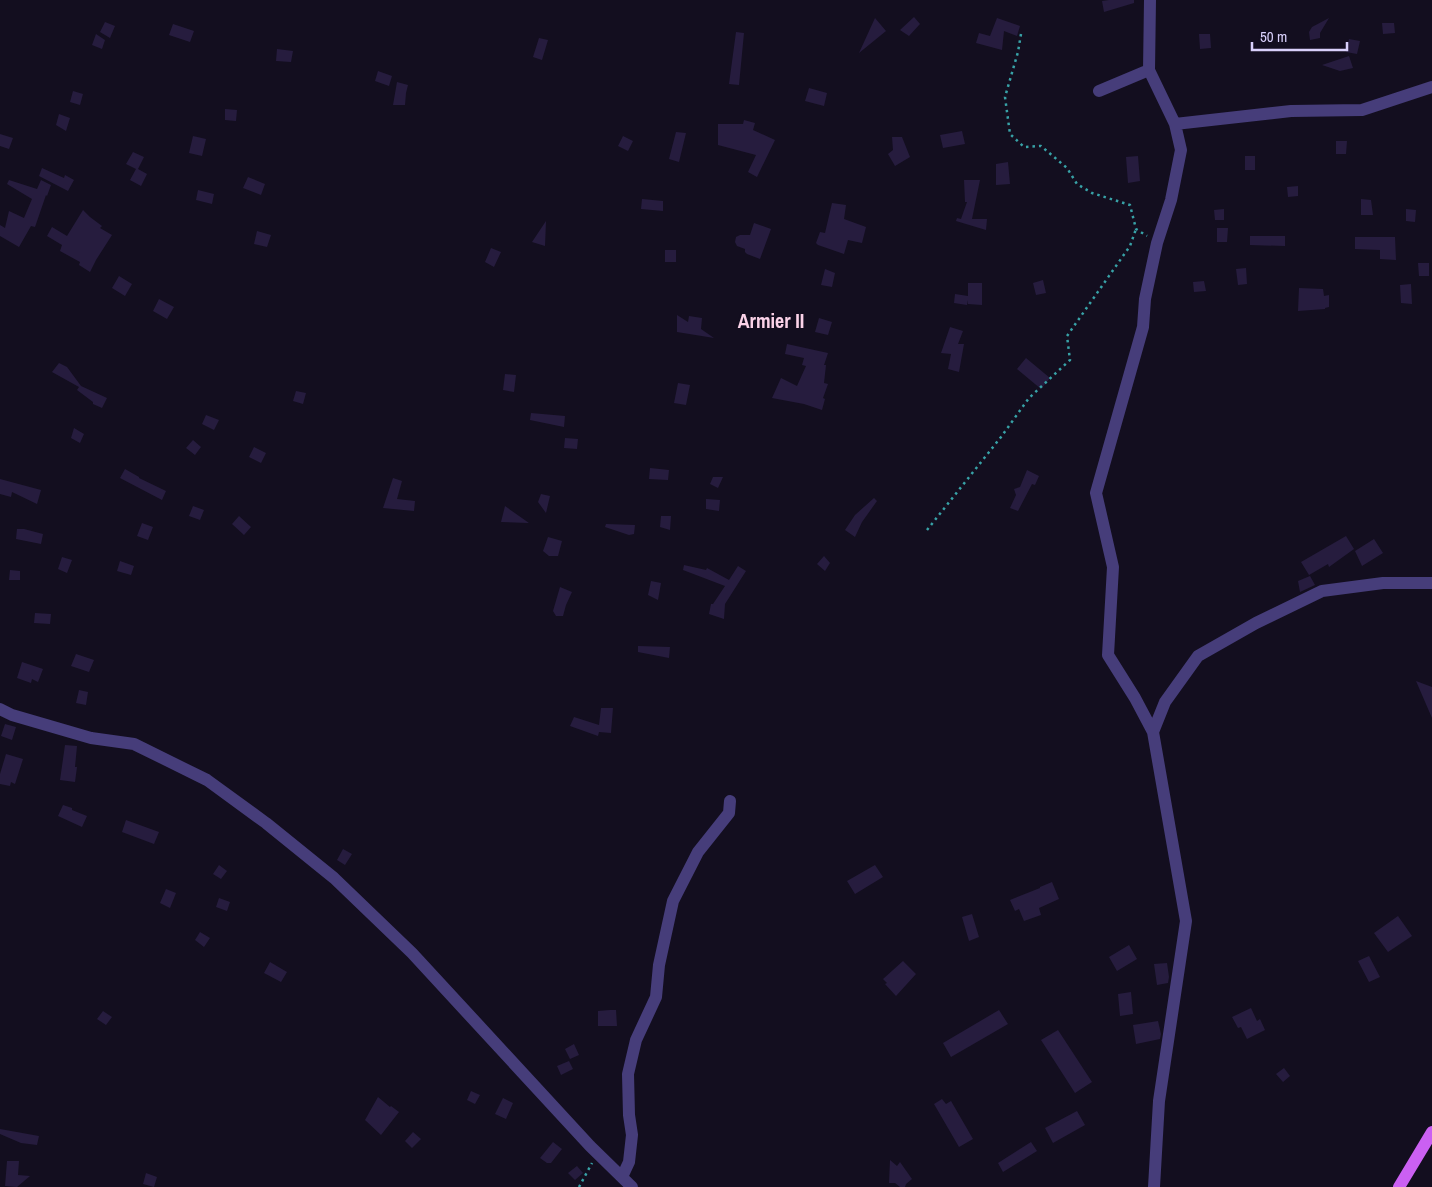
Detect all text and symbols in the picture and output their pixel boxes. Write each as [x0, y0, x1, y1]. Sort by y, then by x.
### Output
scale bar [1252, 20, 1347, 52]
text: 50 m [1260, 26, 1287, 47]
district label: Armier II [738, 307, 804, 334]

